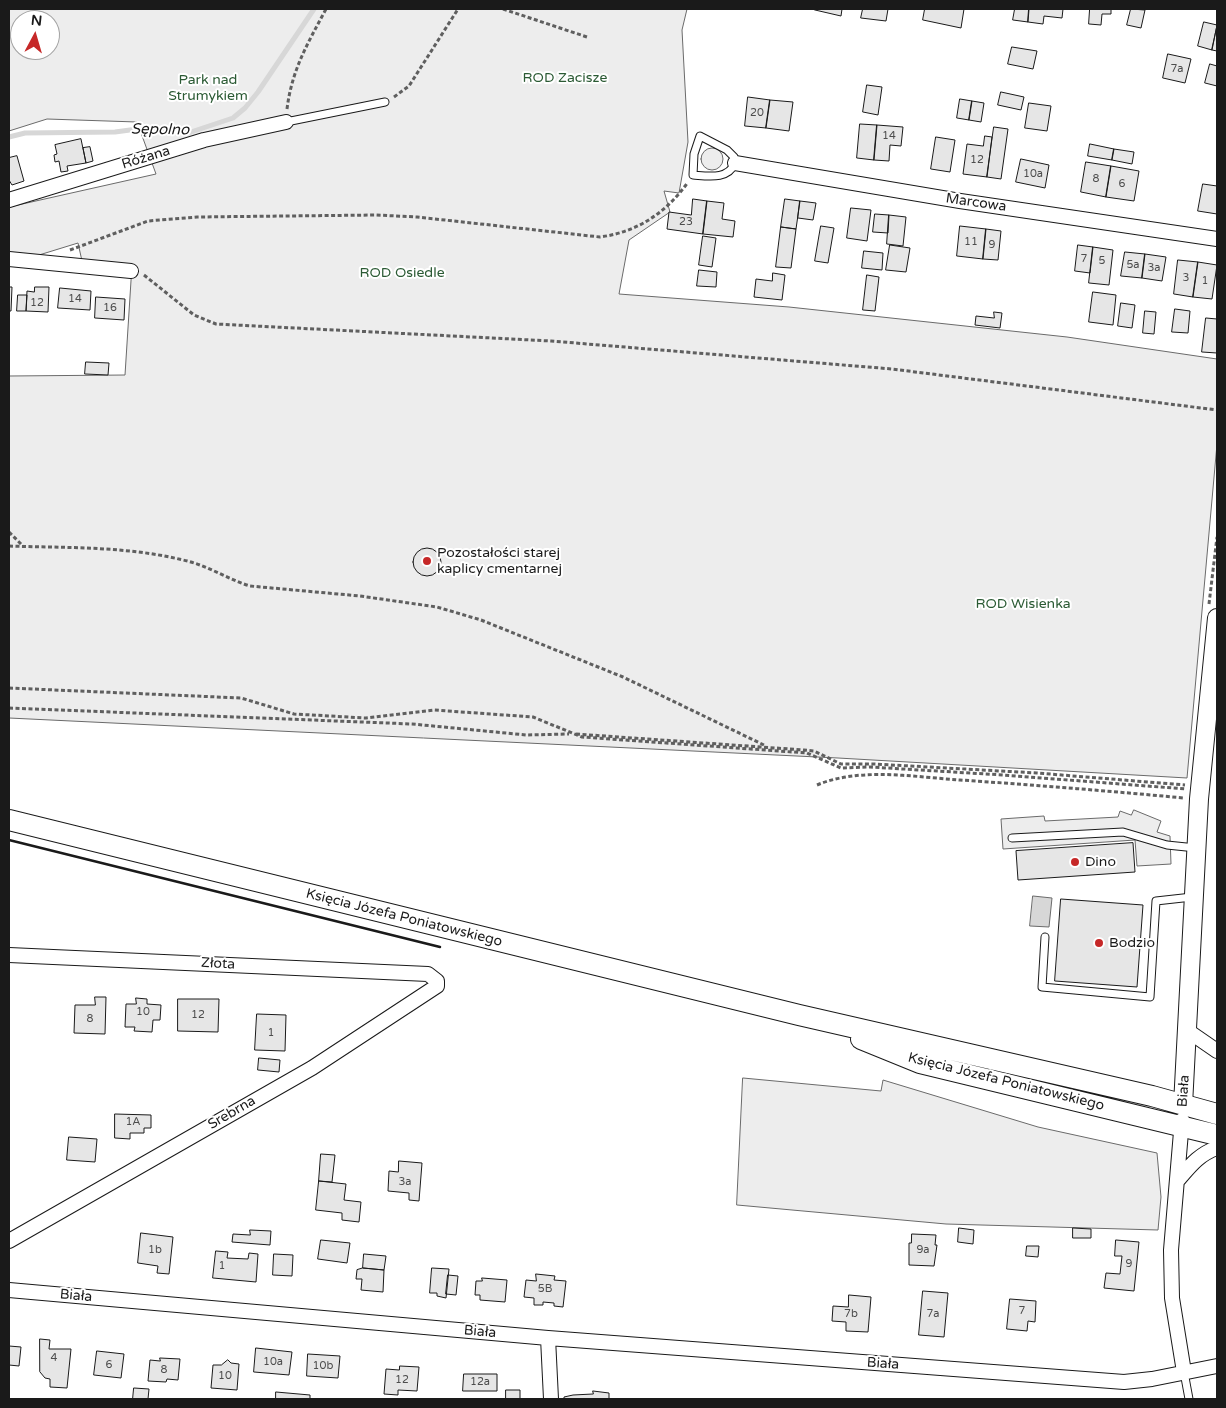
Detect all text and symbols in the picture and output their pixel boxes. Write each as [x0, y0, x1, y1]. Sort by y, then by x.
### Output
north arrow [10, 10, 60, 60]
text: N [30, 12, 43, 30]
house number: 7a [1170, 62, 1184, 76]
park label: ROD Zacisze [523, 70, 607, 86]
park label: Park nad Strumykiem [168, 72, 248, 104]
house number: 20 [750, 106, 764, 120]
water label: Sępolno [131, 120, 189, 140]
house number: 14 [882, 129, 896, 143]
street label: Różana [120, 143, 172, 173]
house number: 12 [970, 153, 984, 167]
house number: 10a [1023, 167, 1043, 181]
house number: 8 [1093, 172, 1099, 186]
house number: 6 [1119, 177, 1125, 191]
street label: Marcowa [945, 190, 1007, 216]
house number: 23 [679, 215, 693, 229]
house number: 11 [964, 235, 978, 249]
house number: 9 [989, 238, 995, 252]
house number: 7 [1081, 252, 1087, 266]
house number: 5 [1099, 254, 1105, 268]
house number: 5a [1126, 258, 1140, 272]
house number: 3a [1147, 261, 1161, 275]
park label: ROD Osiedle [359, 265, 445, 281]
house number: 3 [1183, 271, 1189, 285]
house number: 1 [1202, 274, 1208, 288]
house number: 14 [68, 292, 82, 306]
house number: 12 [30, 296, 44, 310]
house number: 16 [103, 301, 117, 315]
place label: Pozostałości starej kaplicy cmentarnej [437, 545, 562, 578]
marker: Pozostałości starej kaplicy cmentarnej [421, 555, 433, 567]
park label: ROD Wisienka [975, 596, 1071, 612]
place label: Dino [1085, 854, 1116, 870]
marker: Dino [1069, 856, 1081, 868]
street label: Księcia Józefa Poniatowskiego [304, 885, 504, 951]
place label: Bodzio [1109, 935, 1155, 951]
marker: Bodzio [1093, 937, 1105, 949]
street label: Złota [200, 955, 236, 973]
house number: 10 [136, 1005, 150, 1019]
house number: 12 [191, 1008, 205, 1022]
house number: 8 [87, 1012, 93, 1026]
house number: 1 [268, 1026, 274, 1040]
street label: Księcia Józefa Poniatowskiego [906, 1049, 1106, 1115]
street label: Biała [1174, 1074, 1194, 1108]
street label: Srebrna [205, 1093, 259, 1133]
house number: 1A [125, 1115, 141, 1129]
house number: 3a [398, 1175, 412, 1189]
house number: 1b [148, 1243, 162, 1257]
house number: 9a [916, 1243, 930, 1257]
house number: 9 [1126, 1257, 1132, 1271]
house number: 1 [219, 1259, 225, 1273]
house number: 5B [538, 1282, 552, 1296]
street label: Biała [59, 1286, 93, 1306]
house number: 7 [1019, 1304, 1025, 1318]
house number: 7b [844, 1307, 858, 1321]
house number: 7a [926, 1307, 940, 1321]
street label: Biała [463, 1322, 497, 1342]
house number: 4 [51, 1351, 57, 1365]
street label: Biała [866, 1354, 900, 1374]
house number: 10a [263, 1355, 283, 1369]
house number: 6 [106, 1358, 112, 1372]
house number: 10b [313, 1359, 333, 1373]
house number: 8 [161, 1363, 167, 1377]
house number: 10 [218, 1369, 232, 1383]
house number: 12 [395, 1373, 409, 1387]
house number: 12a [470, 1375, 490, 1389]

